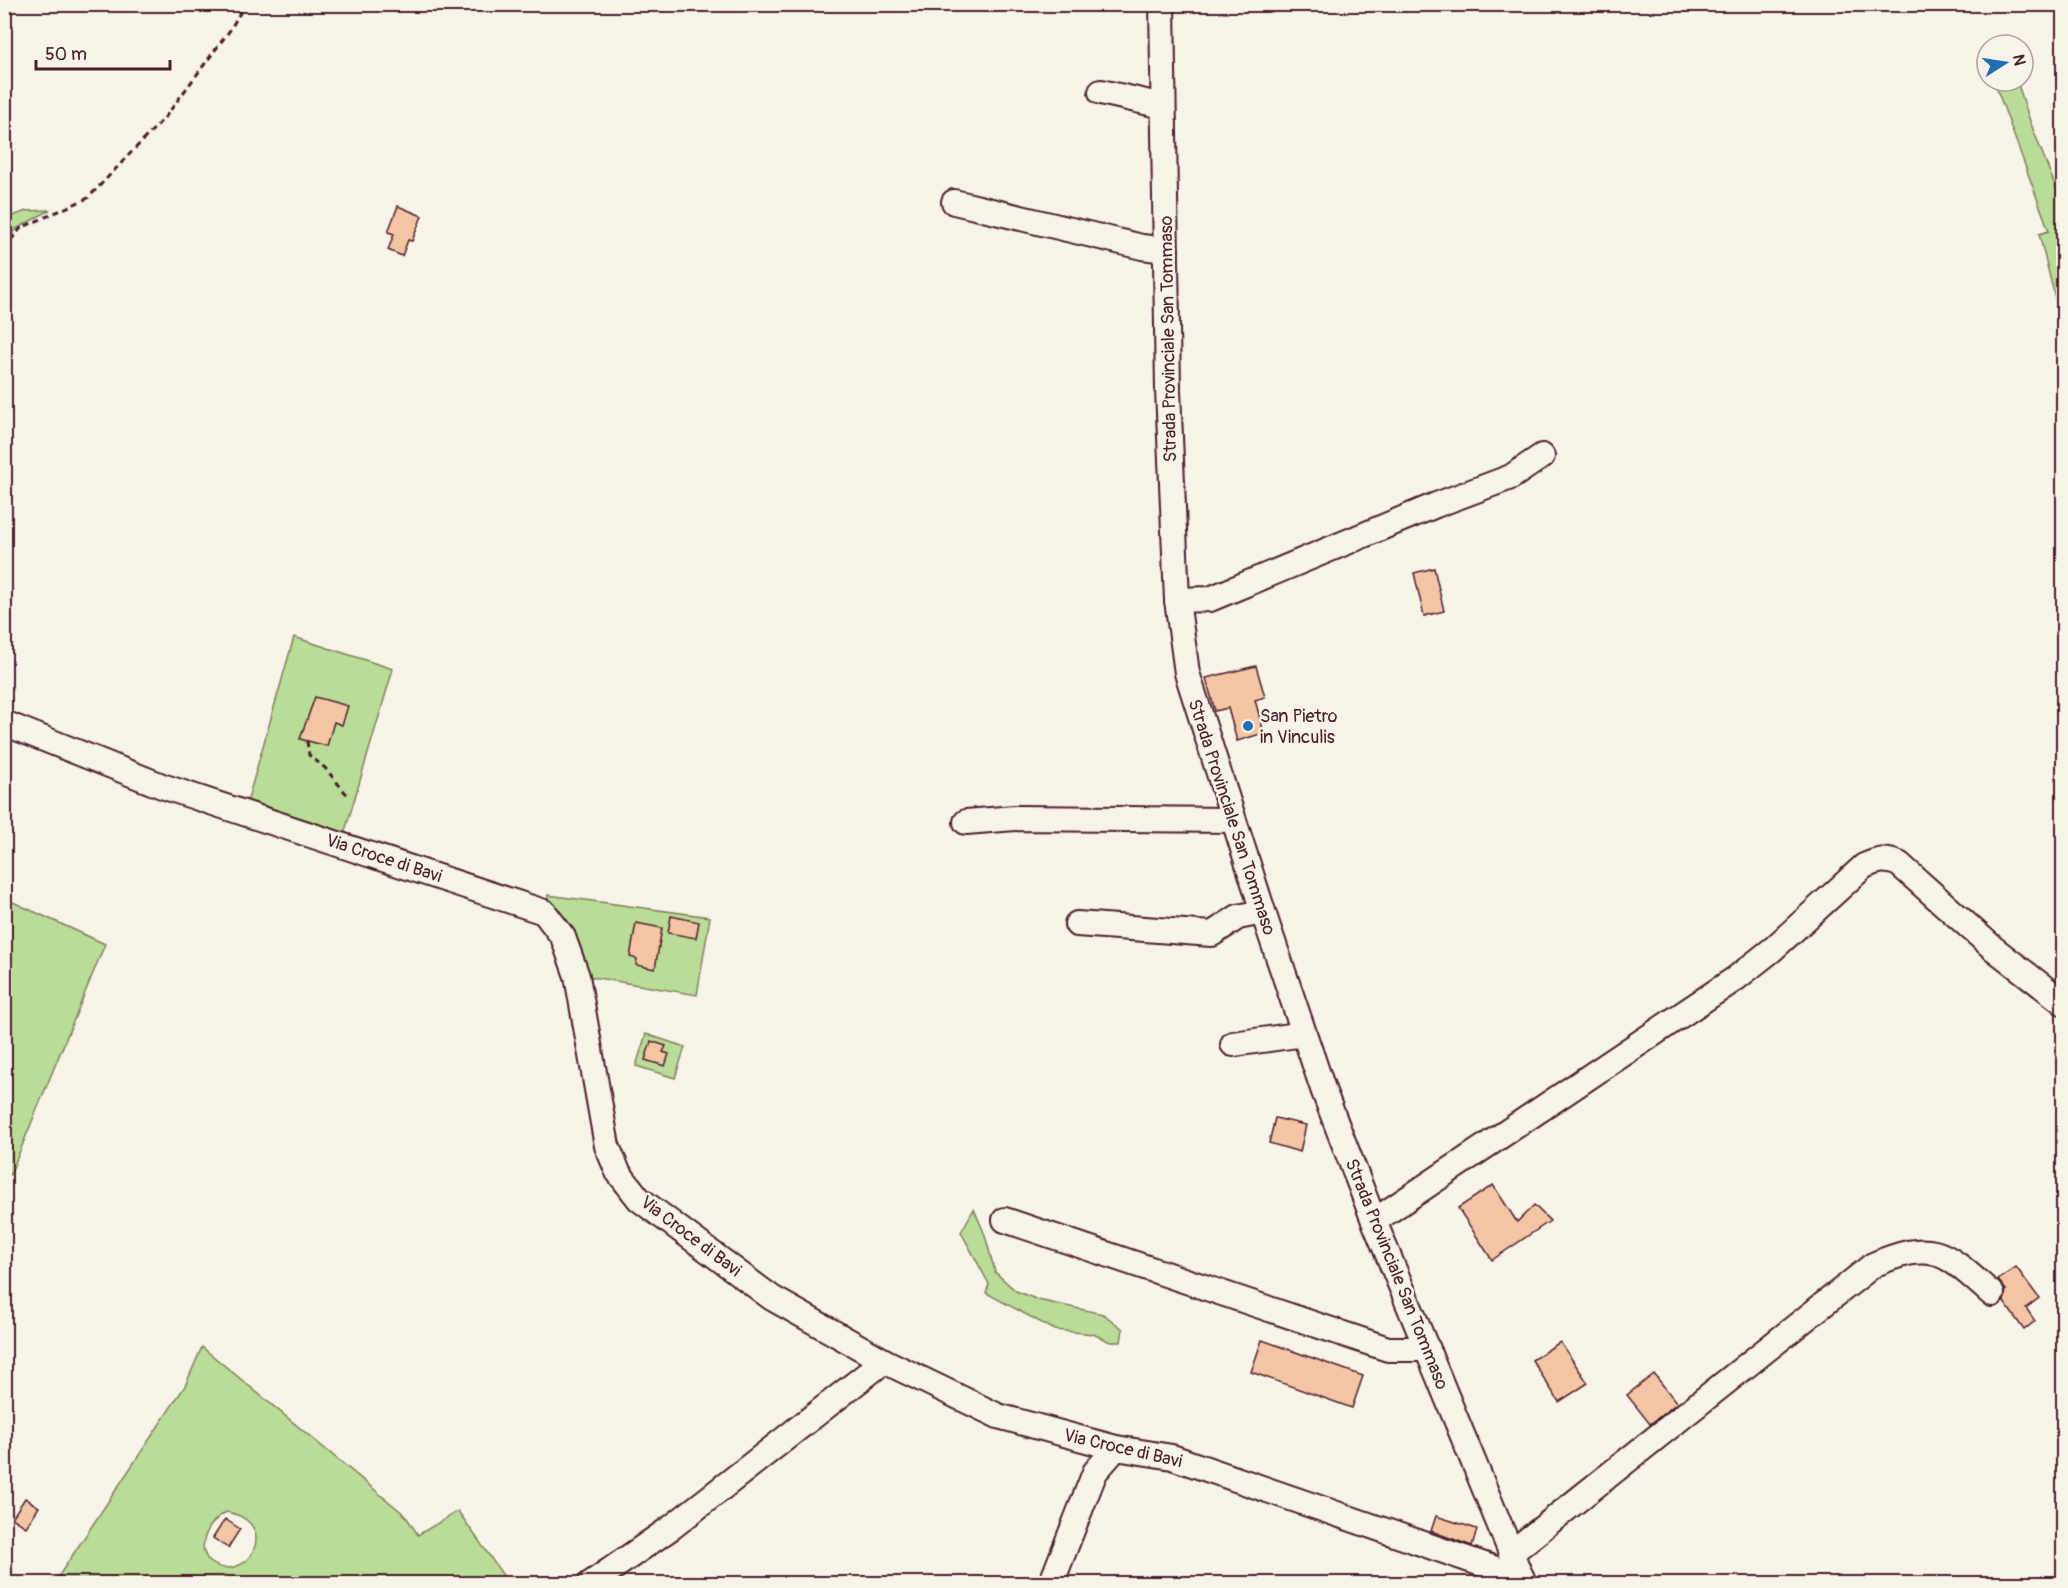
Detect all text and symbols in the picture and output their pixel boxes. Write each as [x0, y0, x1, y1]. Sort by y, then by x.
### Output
scale bar [36, 33, 170, 71]
north arrow [1975, 33, 2035, 93]
text: 50 m [45, 43, 87, 66]
text: N [2008, 53, 2030, 68]
street label: Strada Provinciale San Tommaso [1155, 215, 1182, 463]
street label: Strada Provinciale San Tommaso [1182, 696, 1281, 938]
place label: San Pietro in Vinculis [1260, 705, 1338, 749]
marker: San Pietro in Vinculis [1241, 719, 1255, 733]
street label: Via Croce di Bavi [323, 829, 445, 888]
street label: Strada Provinciale San Tommaso [1340, 1155, 1454, 1393]
street label: Via Croce di Bavi [636, 1191, 746, 1282]
street label: Via Croce di Bavi [1061, 1424, 1184, 1473]

